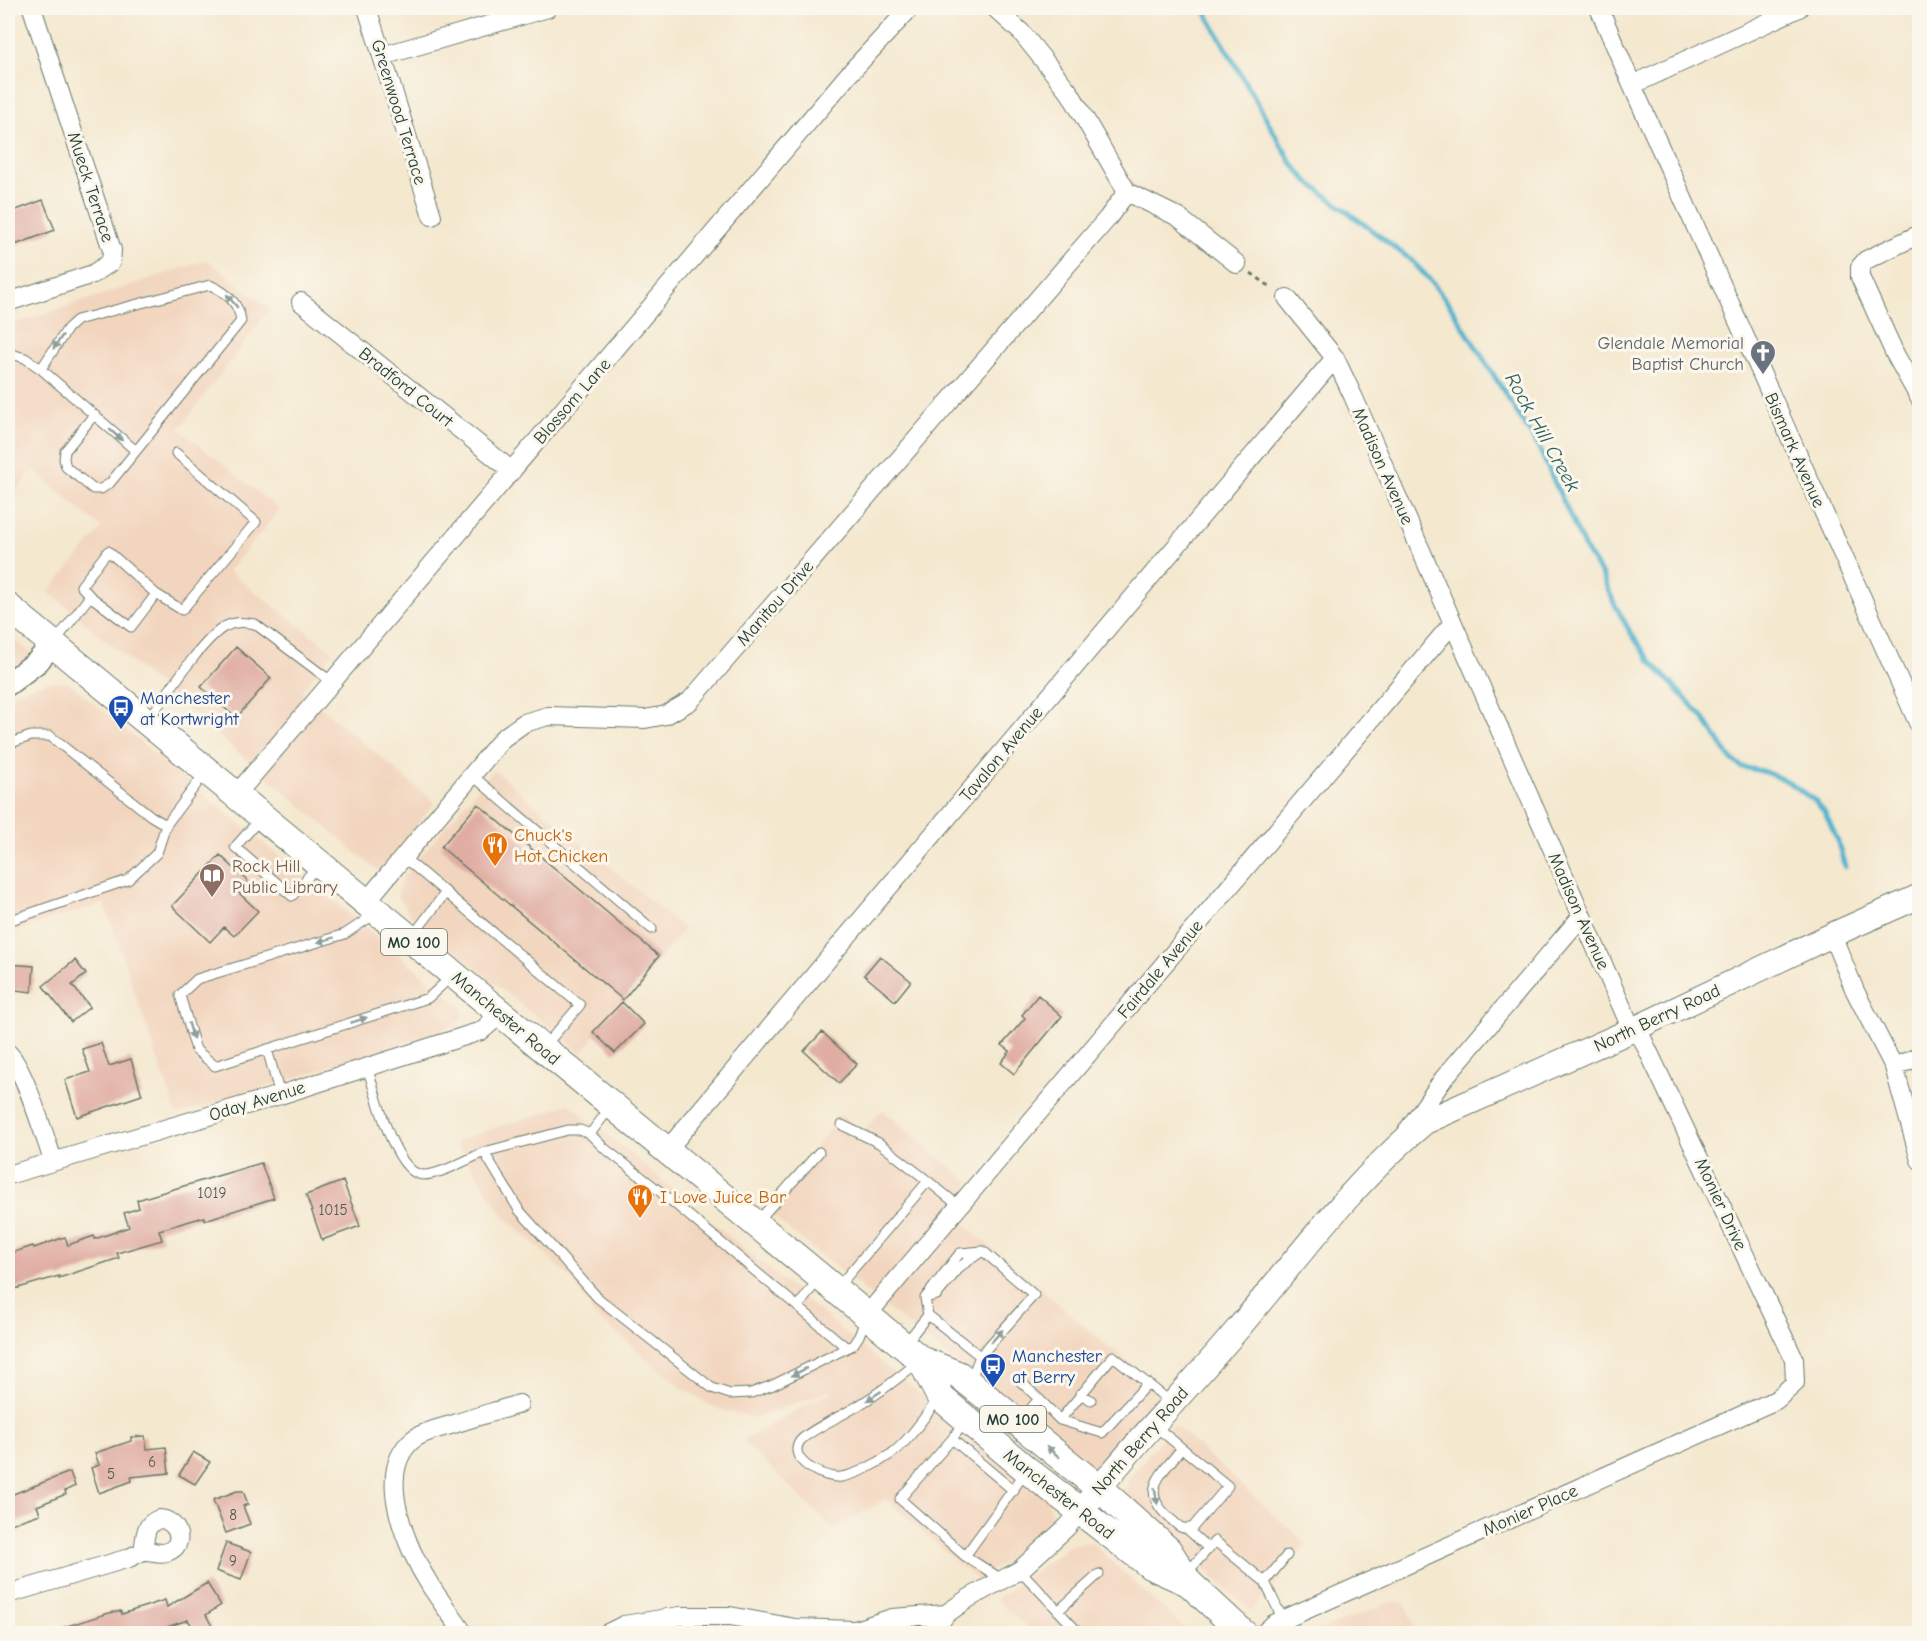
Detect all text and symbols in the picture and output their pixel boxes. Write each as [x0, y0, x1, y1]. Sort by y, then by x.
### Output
street label: Greenwood Terrace [366, 37, 431, 187]
street label: Mueck Terrace [63, 129, 118, 245]
one-way arrow [226, 294, 239, 309]
place label: Glendale Memorial Baptist Church [1597, 333, 1744, 375]
one-way arrow [52, 334, 64, 350]
church icon: Glendale Memorial Baptist Church [1748, 338, 1778, 376]
street label: Bradford Court [354, 343, 458, 432]
street label: Blossom Lane [529, 354, 615, 449]
water label: Rock Hill Creek [1500, 369, 1585, 496]
street label: Bismark Avenue [1760, 389, 1829, 511]
street label: Madison Avenue [1347, 405, 1418, 528]
one-way arrow [109, 428, 124, 442]
street label: Manitou Drive [733, 556, 818, 650]
place label: Manchester at Kortwright [140, 688, 240, 730]
bus stop icon: Manchester at Kortwright [106, 693, 136, 731]
street label: Tavalon Avenue [956, 702, 1047, 806]
place label: Chuck's Hot Chicken [514, 825, 608, 867]
restaurant icon: Chuck's Hot Chicken [480, 830, 510, 868]
street label: Madison Avenue [1543, 850, 1614, 973]
place label: Rock Hill Public Library [232, 856, 339, 898]
library icon: Rock Hill Public Library [197, 861, 227, 899]
street label: Fairdale Avenue [1113, 916, 1208, 1023]
road number: MO 100 [381, 929, 447, 955]
one-way arrow [317, 936, 335, 945]
street label: Manchester Road [447, 967, 564, 1070]
street label: North Berry Road [1591, 980, 1724, 1057]
one-way arrow [350, 1015, 368, 1024]
one-way arrow [186, 1022, 196, 1040]
street label: Oday Avenue [207, 1077, 308, 1126]
street label: Monier Drive [1690, 1155, 1751, 1254]
restaurant icon: I Love Juice Bar [625, 1182, 655, 1220]
house number: 1019 [198, 1184, 227, 1202]
place label: I Love Juice Bar [660, 1187, 787, 1208]
house number: 1015 [318, 1201, 348, 1219]
one-way arrow [990, 1329, 1003, 1344]
place label: Manchester at Berry [1012, 1346, 1103, 1388]
bus stop icon: Manchester at Berry [978, 1351, 1008, 1389]
one-way arrow [791, 1367, 808, 1377]
street label: North Berry Road [1088, 1383, 1193, 1500]
one-way arrow [866, 1390, 883, 1401]
road number: MO 100 [980, 1406, 1046, 1432]
street label: Manchester Road [999, 1445, 1118, 1544]
one-way arrow [1045, 1445, 1061, 1458]
house number: 6 [148, 1453, 156, 1471]
house number: 5 [107, 1465, 115, 1483]
street label: Monier Place [1479, 1480, 1581, 1541]
one-way arrow [1151, 1487, 1160, 1506]
house number: 8 [229, 1506, 237, 1524]
house number: 9 [229, 1552, 237, 1570]

